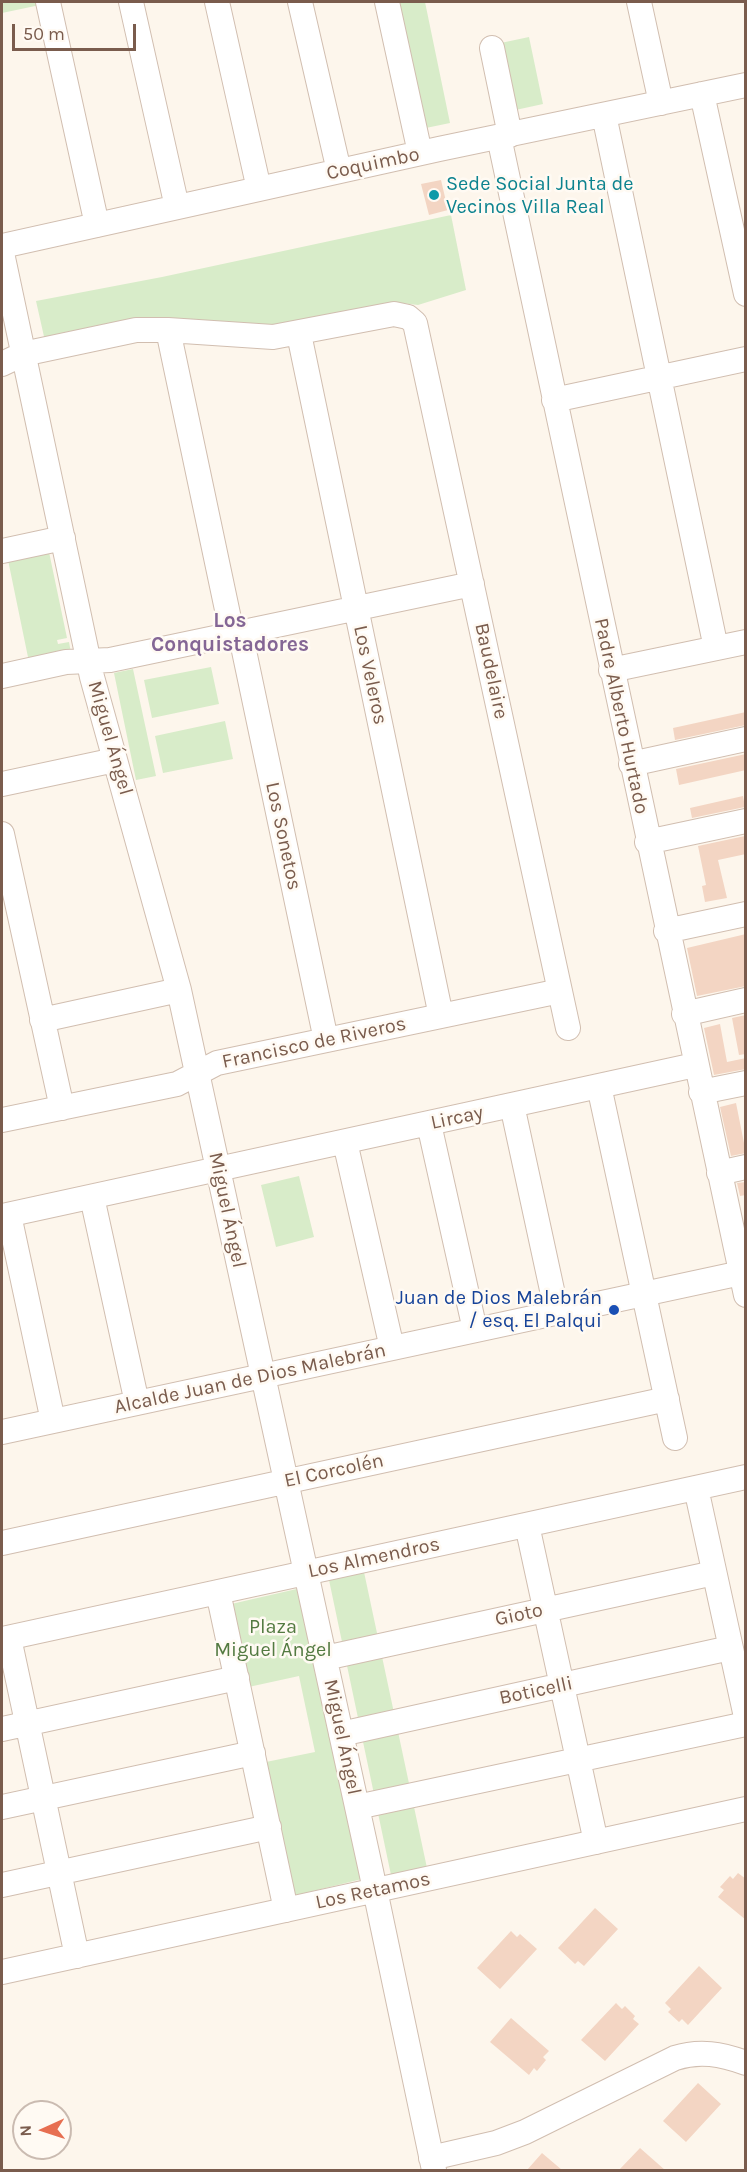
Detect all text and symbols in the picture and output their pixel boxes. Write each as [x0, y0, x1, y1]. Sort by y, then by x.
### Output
scale bar [15, 12, 140, 50]
text: 50 m [23, 23, 65, 45]
street label: Coquimbo [324, 142, 422, 186]
place label: Sede Social Junta de Vecinos Villa Real [446, 172, 634, 219]
marker: Sede Social Junta de Vecinos Villa Real [427, 188, 441, 202]
district label: Los Conquistadores [151, 608, 309, 658]
street label: Padre Alberto Hurtado [588, 616, 654, 816]
street label: Baudelaire [469, 621, 513, 721]
street label: Los Veleros [348, 623, 392, 727]
street label: Miguel Ángel [82, 678, 138, 798]
street label: Los Sonetos [260, 780, 306, 892]
street label: Francisco de Riveros [220, 1012, 408, 1074]
street label: Lircay [428, 1101, 486, 1135]
street label: Miguel Ángel [203, 1150, 251, 1270]
place label: Juan de Dios Malebrán / esq. El Palqui [396, 1286, 602, 1333]
marker: Juan de Dios Malebrán / esq. El Palqui [607, 1303, 621, 1317]
street label: Alcalde Juan de Dios Malebrán [112, 1338, 388, 1420]
street label: El Corcolén [282, 1449, 386, 1493]
street label: Los Almendros [306, 1532, 442, 1584]
street label: Gioto [493, 1598, 545, 1632]
park label: Plaza Miguel Ángel [214, 1615, 332, 1662]
street label: Boticelli [497, 1672, 575, 1710]
street label: Miguel Ángel [318, 1677, 366, 1797]
street label: Los Retamos [313, 1867, 433, 1915]
north arrow [12, 2100, 72, 2160]
text: N [16, 2125, 35, 2137]

